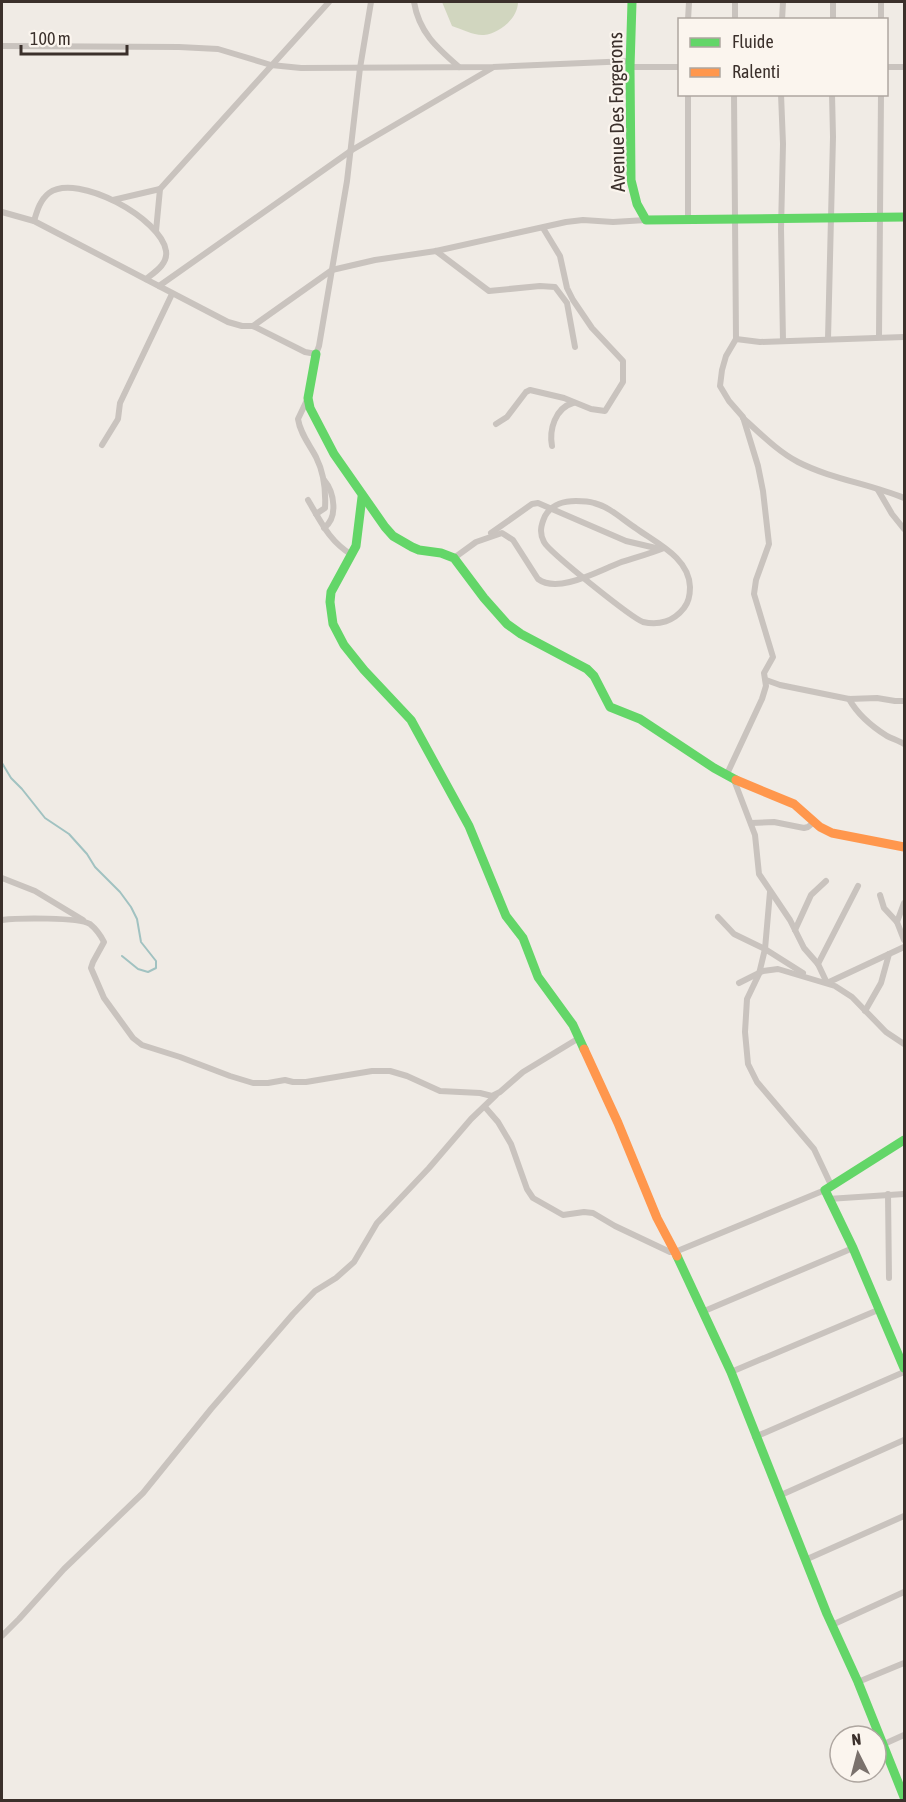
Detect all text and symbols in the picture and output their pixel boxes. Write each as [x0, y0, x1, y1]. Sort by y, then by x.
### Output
scale bar [21, 18, 128, 56]
legend [678, 18, 888, 96]
text: 100 m [30, 28, 71, 49]
text: Fluide [732, 31, 774, 52]
street label: Avenue Des Forgerons [603, 32, 629, 192]
text: Ralenti [732, 61, 780, 82]
north arrow [828, 1724, 888, 1784]
text: N [851, 1730, 862, 1749]

